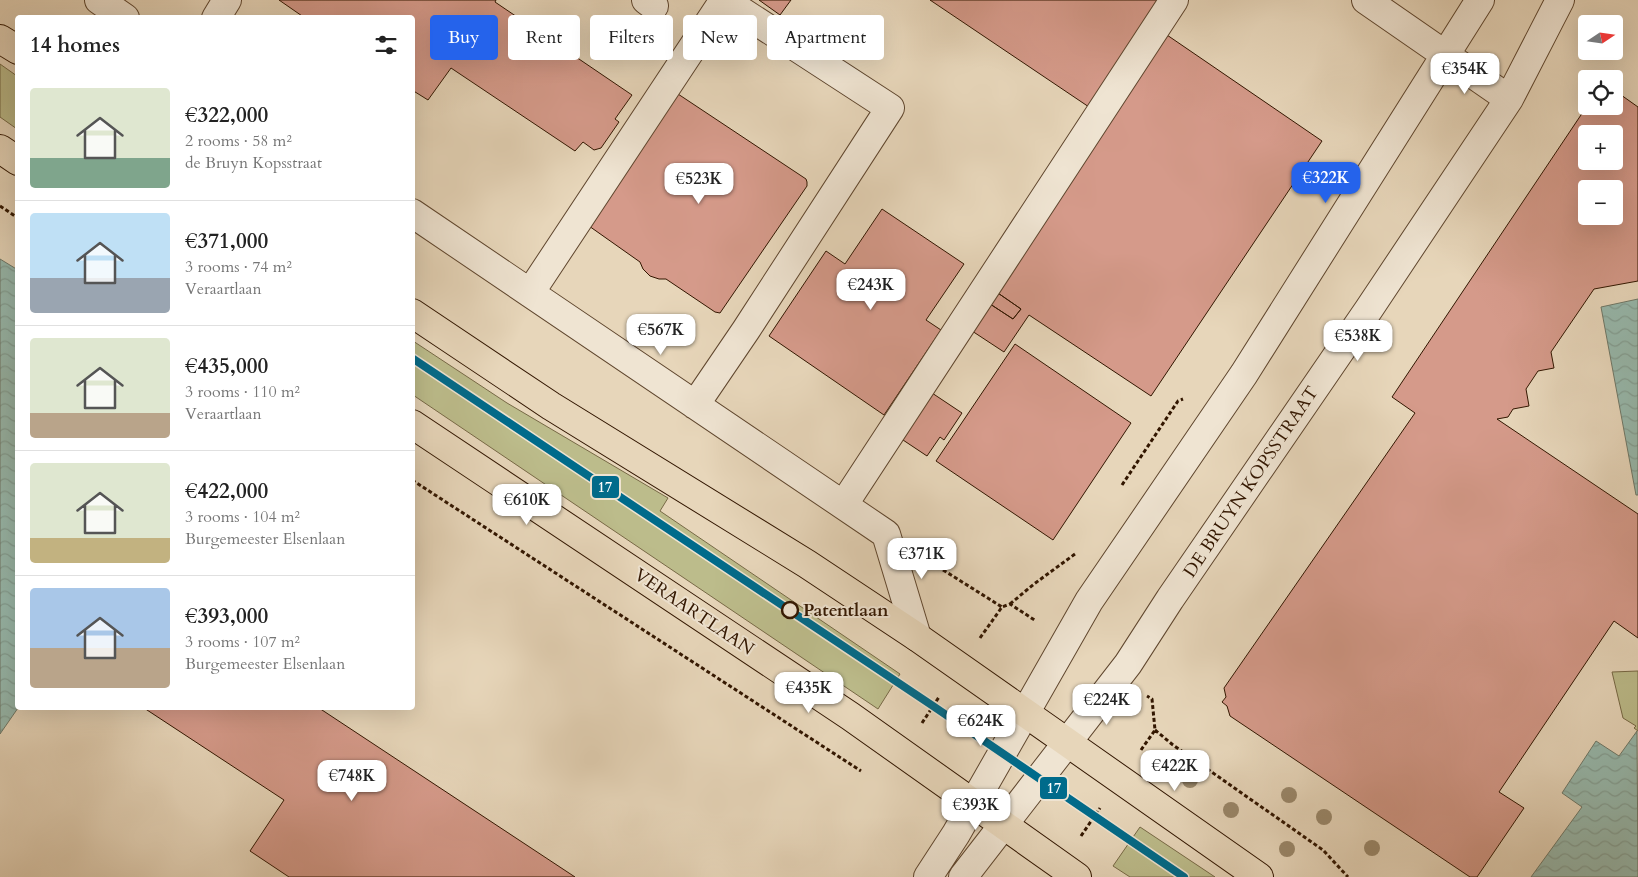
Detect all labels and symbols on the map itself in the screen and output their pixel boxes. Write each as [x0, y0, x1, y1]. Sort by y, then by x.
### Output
north arrow [1578, 15, 1622, 60]
pin: €354K [1430, 52, 1500, 95]
pin: €523K [664, 162, 734, 205]
pin: €322K [1291, 162, 1361, 204]
pin: €243K [836, 268, 906, 311]
pin: €567K [626, 314, 696, 356]
pin: €538K [1323, 320, 1393, 362]
street label: DE BRUYN KOPSSTRAAT [1178, 381, 1324, 583]
line badge: 17 [591, 475, 620, 499]
text: 17 [598, 478, 612, 497]
pin: €610K [492, 484, 562, 526]
pin: €371K [887, 538, 957, 580]
street label: VERAARTLAAN [629, 563, 760, 662]
place label: Patentlaan [803, 598, 889, 623]
marker: Patentlaan [781, 601, 799, 619]
pin: €435K [774, 672, 844, 714]
pin: €224K [1072, 684, 1142, 726]
pin: €624K [946, 704, 1016, 747]
pin: €422K [1140, 750, 1210, 792]
pin: €748K [317, 760, 387, 802]
line badge: 17 [1039, 776, 1068, 800]
text: 17 [1047, 779, 1061, 798]
pin: €393K [941, 788, 1011, 831]

